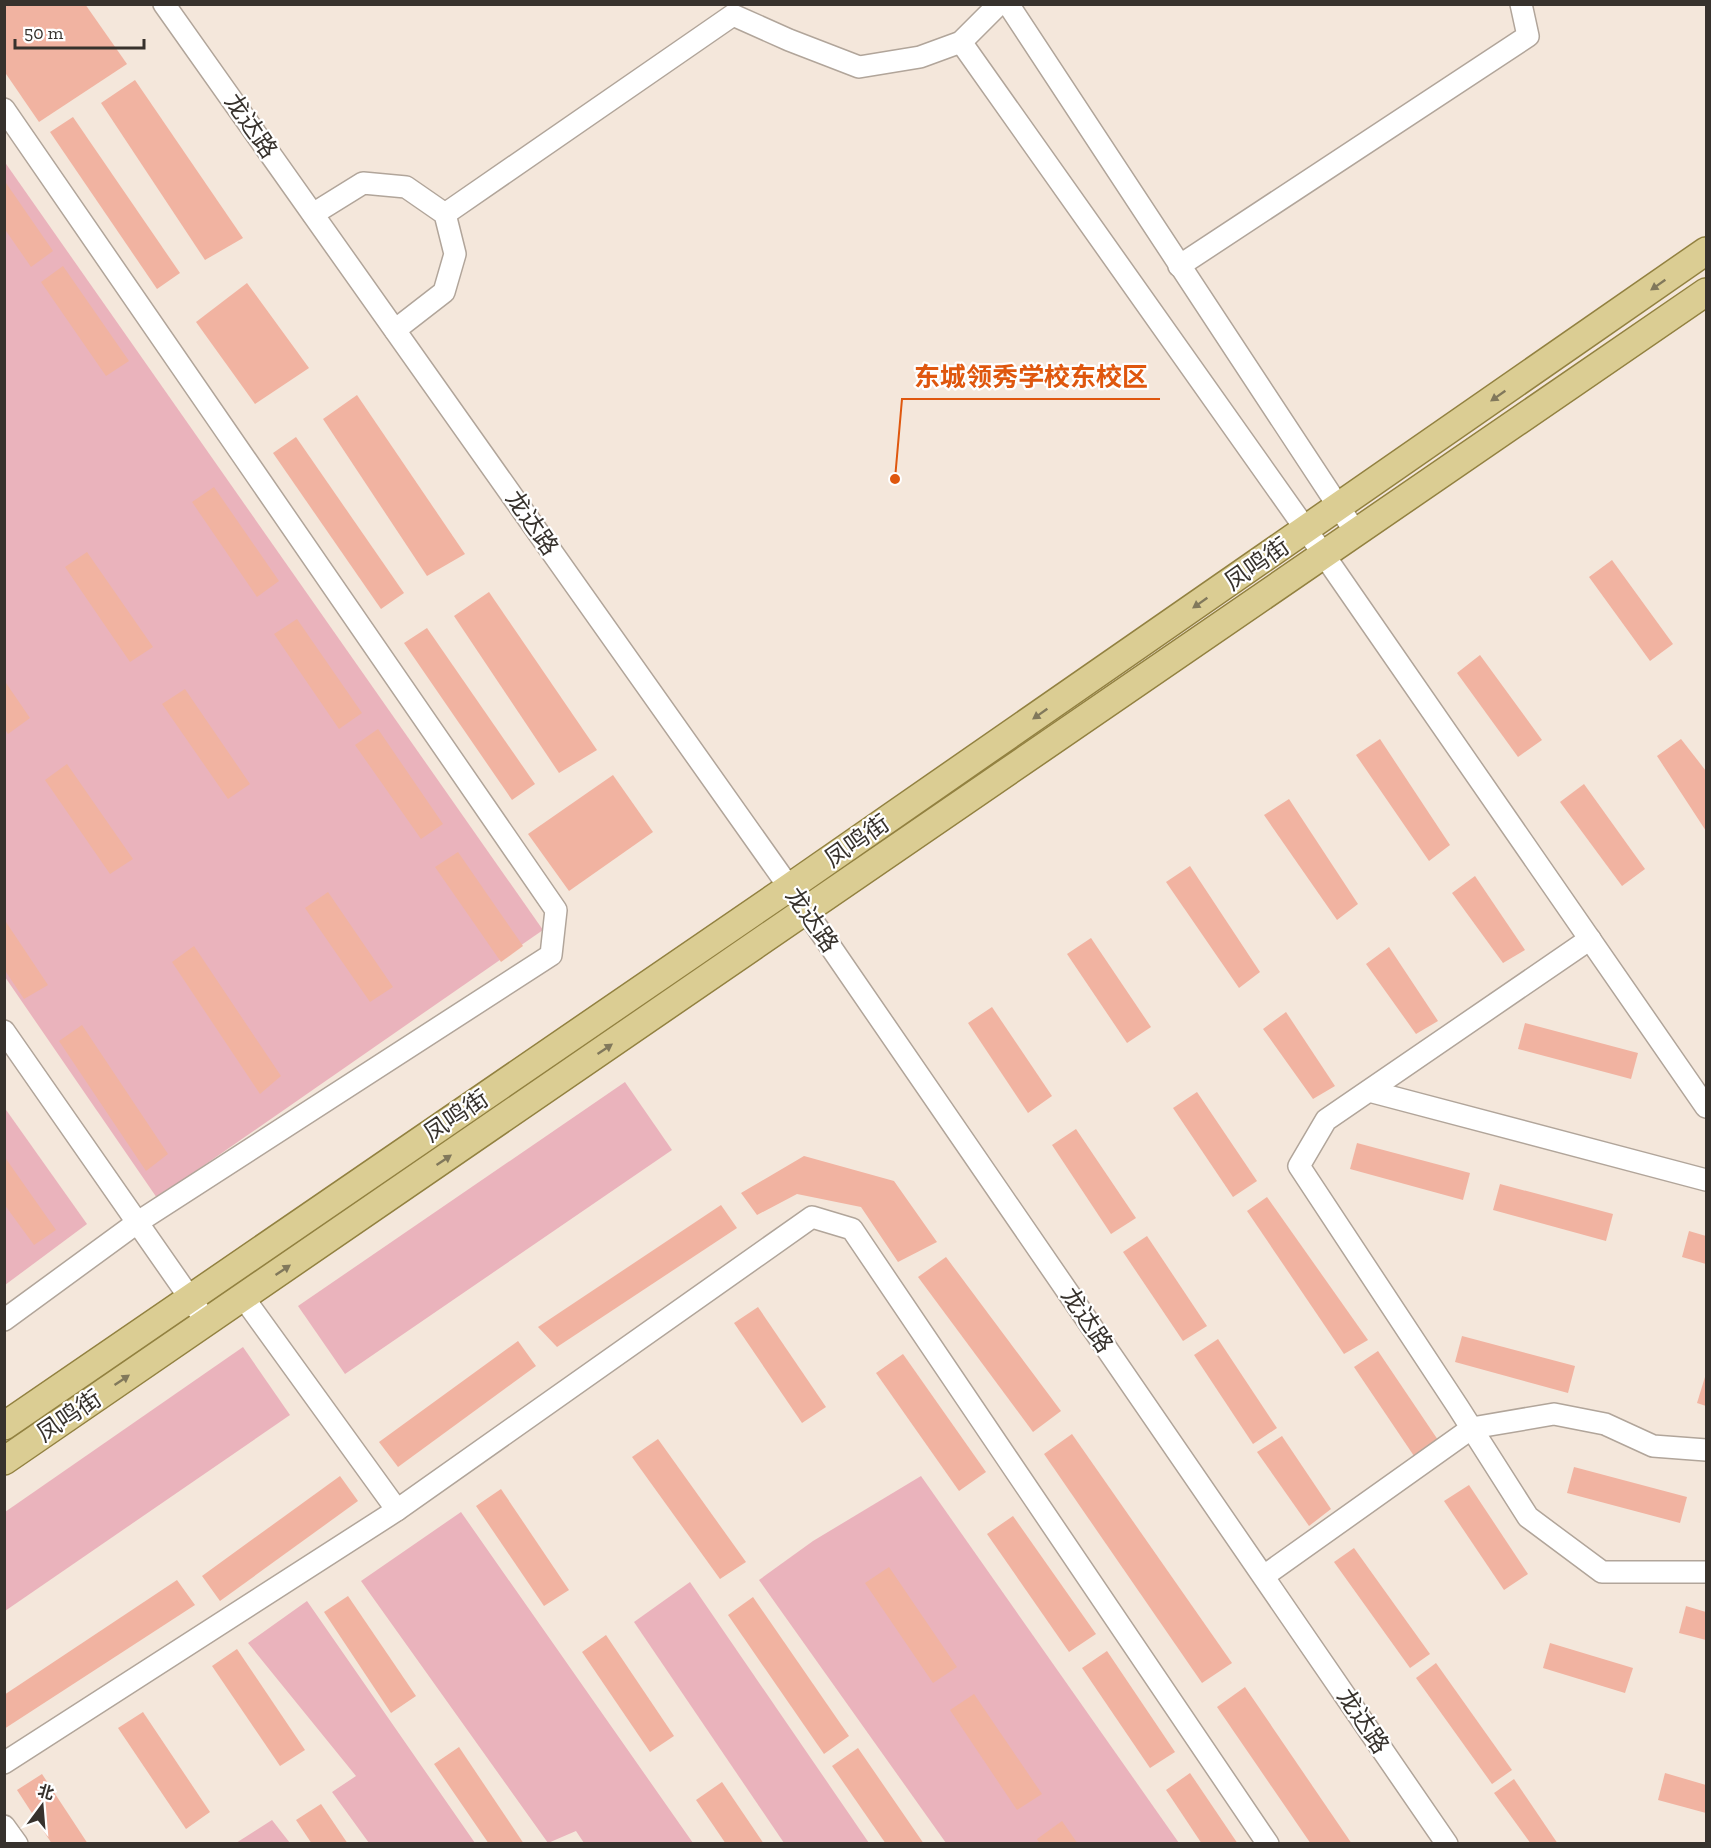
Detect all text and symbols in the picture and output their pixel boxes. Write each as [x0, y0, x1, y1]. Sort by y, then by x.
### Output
scale bar [15, 12, 144, 50]
text: 50 m [24, 22, 64, 44]
street label: 龙达路 [219, 88, 284, 164]
one-way arrow [1651, 279, 1667, 291]
callout: 东城领秀学校东校区 [902, 355, 1160, 399]
text: 东城领秀学校东校区 [914, 361, 1148, 393]
one-way arrow [1491, 390, 1507, 402]
street label: 龙达路 [500, 485, 565, 561]
street label: 凤鸣街 [1219, 531, 1295, 596]
one-way arrow [1193, 597, 1209, 609]
one-way arrow [1032, 708, 1048, 720]
street label: 凤鸣街 [819, 808, 895, 873]
street label: 龙达路 [780, 882, 845, 958]
one-way arrow [596, 1043, 612, 1055]
street label: 凤鸣街 [418, 1083, 494, 1148]
one-way arrow [435, 1154, 451, 1166]
one-way arrow [275, 1265, 291, 1276]
street label: 龙达路 [1055, 1282, 1120, 1358]
one-way arrow [114, 1375, 130, 1386]
street label: 凤鸣街 [31, 1383, 107, 1448]
street label: 龙达路 [1331, 1683, 1396, 1759]
north arrow [12, 1776, 72, 1836]
text: 北 [36, 1781, 56, 1803]

